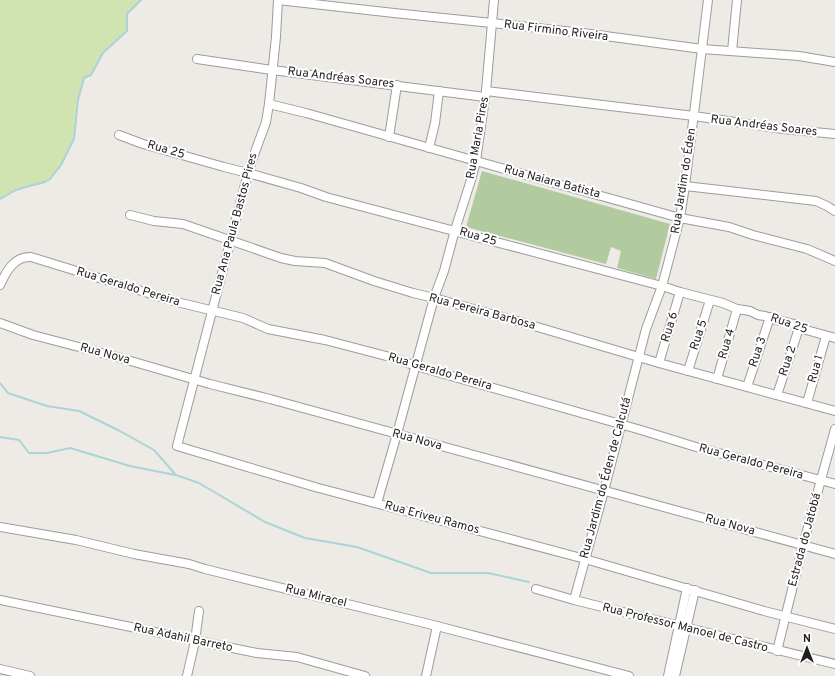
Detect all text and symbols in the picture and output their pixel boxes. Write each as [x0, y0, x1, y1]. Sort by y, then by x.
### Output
street label: Rua Firmino Riveira [503, 17, 609, 45]
street label: Rua Andréas Soares [287, 64, 395, 92]
street label: Rua Maria Pires [463, 96, 493, 180]
street label: Rua Andréas Soares [710, 112, 818, 140]
street label: Rua Jardim do Éden [668, 127, 700, 235]
street label: Rua 25 [145, 137, 187, 163]
street label: Rua Ana Paula Bastos Pires [208, 151, 262, 297]
street label: Rua Naiara Batista [502, 161, 602, 203]
street label: Rua 25 [457, 224, 499, 250]
street label: Rua Geraldo Pereira [74, 264, 182, 310]
street label: Rua Pereira Barbosa [427, 290, 537, 334]
street label: Rua 6 [658, 310, 682, 344]
street label: Rua 25 [768, 310, 810, 338]
street label: Rua 5 [687, 318, 711, 352]
street label: Rua 4 [715, 327, 739, 361]
street label: Rua 3 [746, 335, 770, 369]
street label: Rua Nova [78, 340, 132, 368]
street label: Rua 2 [776, 344, 800, 378]
street label: Rua Geraldo Pereira [386, 349, 494, 395]
street label: Rua 1 [804, 353, 828, 385]
street label: Rua Jardim do Éden de Calcutá [577, 395, 635, 561]
street label: Rua Nova [390, 426, 444, 454]
street label: Rua Geraldo Pereira [697, 440, 805, 484]
street label: Estrada do Jatobá [785, 491, 825, 589]
street label: Rua Eriveu Ramos [383, 498, 481, 538]
street label: Rua Nova [703, 511, 757, 539]
street label: Rua Miracel [283, 581, 349, 611]
street label: Rua Professor Manoel de Castro [600, 600, 770, 656]
street label: Rua Adahil Barreto [132, 620, 234, 656]
north arrow [787, 628, 827, 668]
text: N [803, 632, 811, 646]

